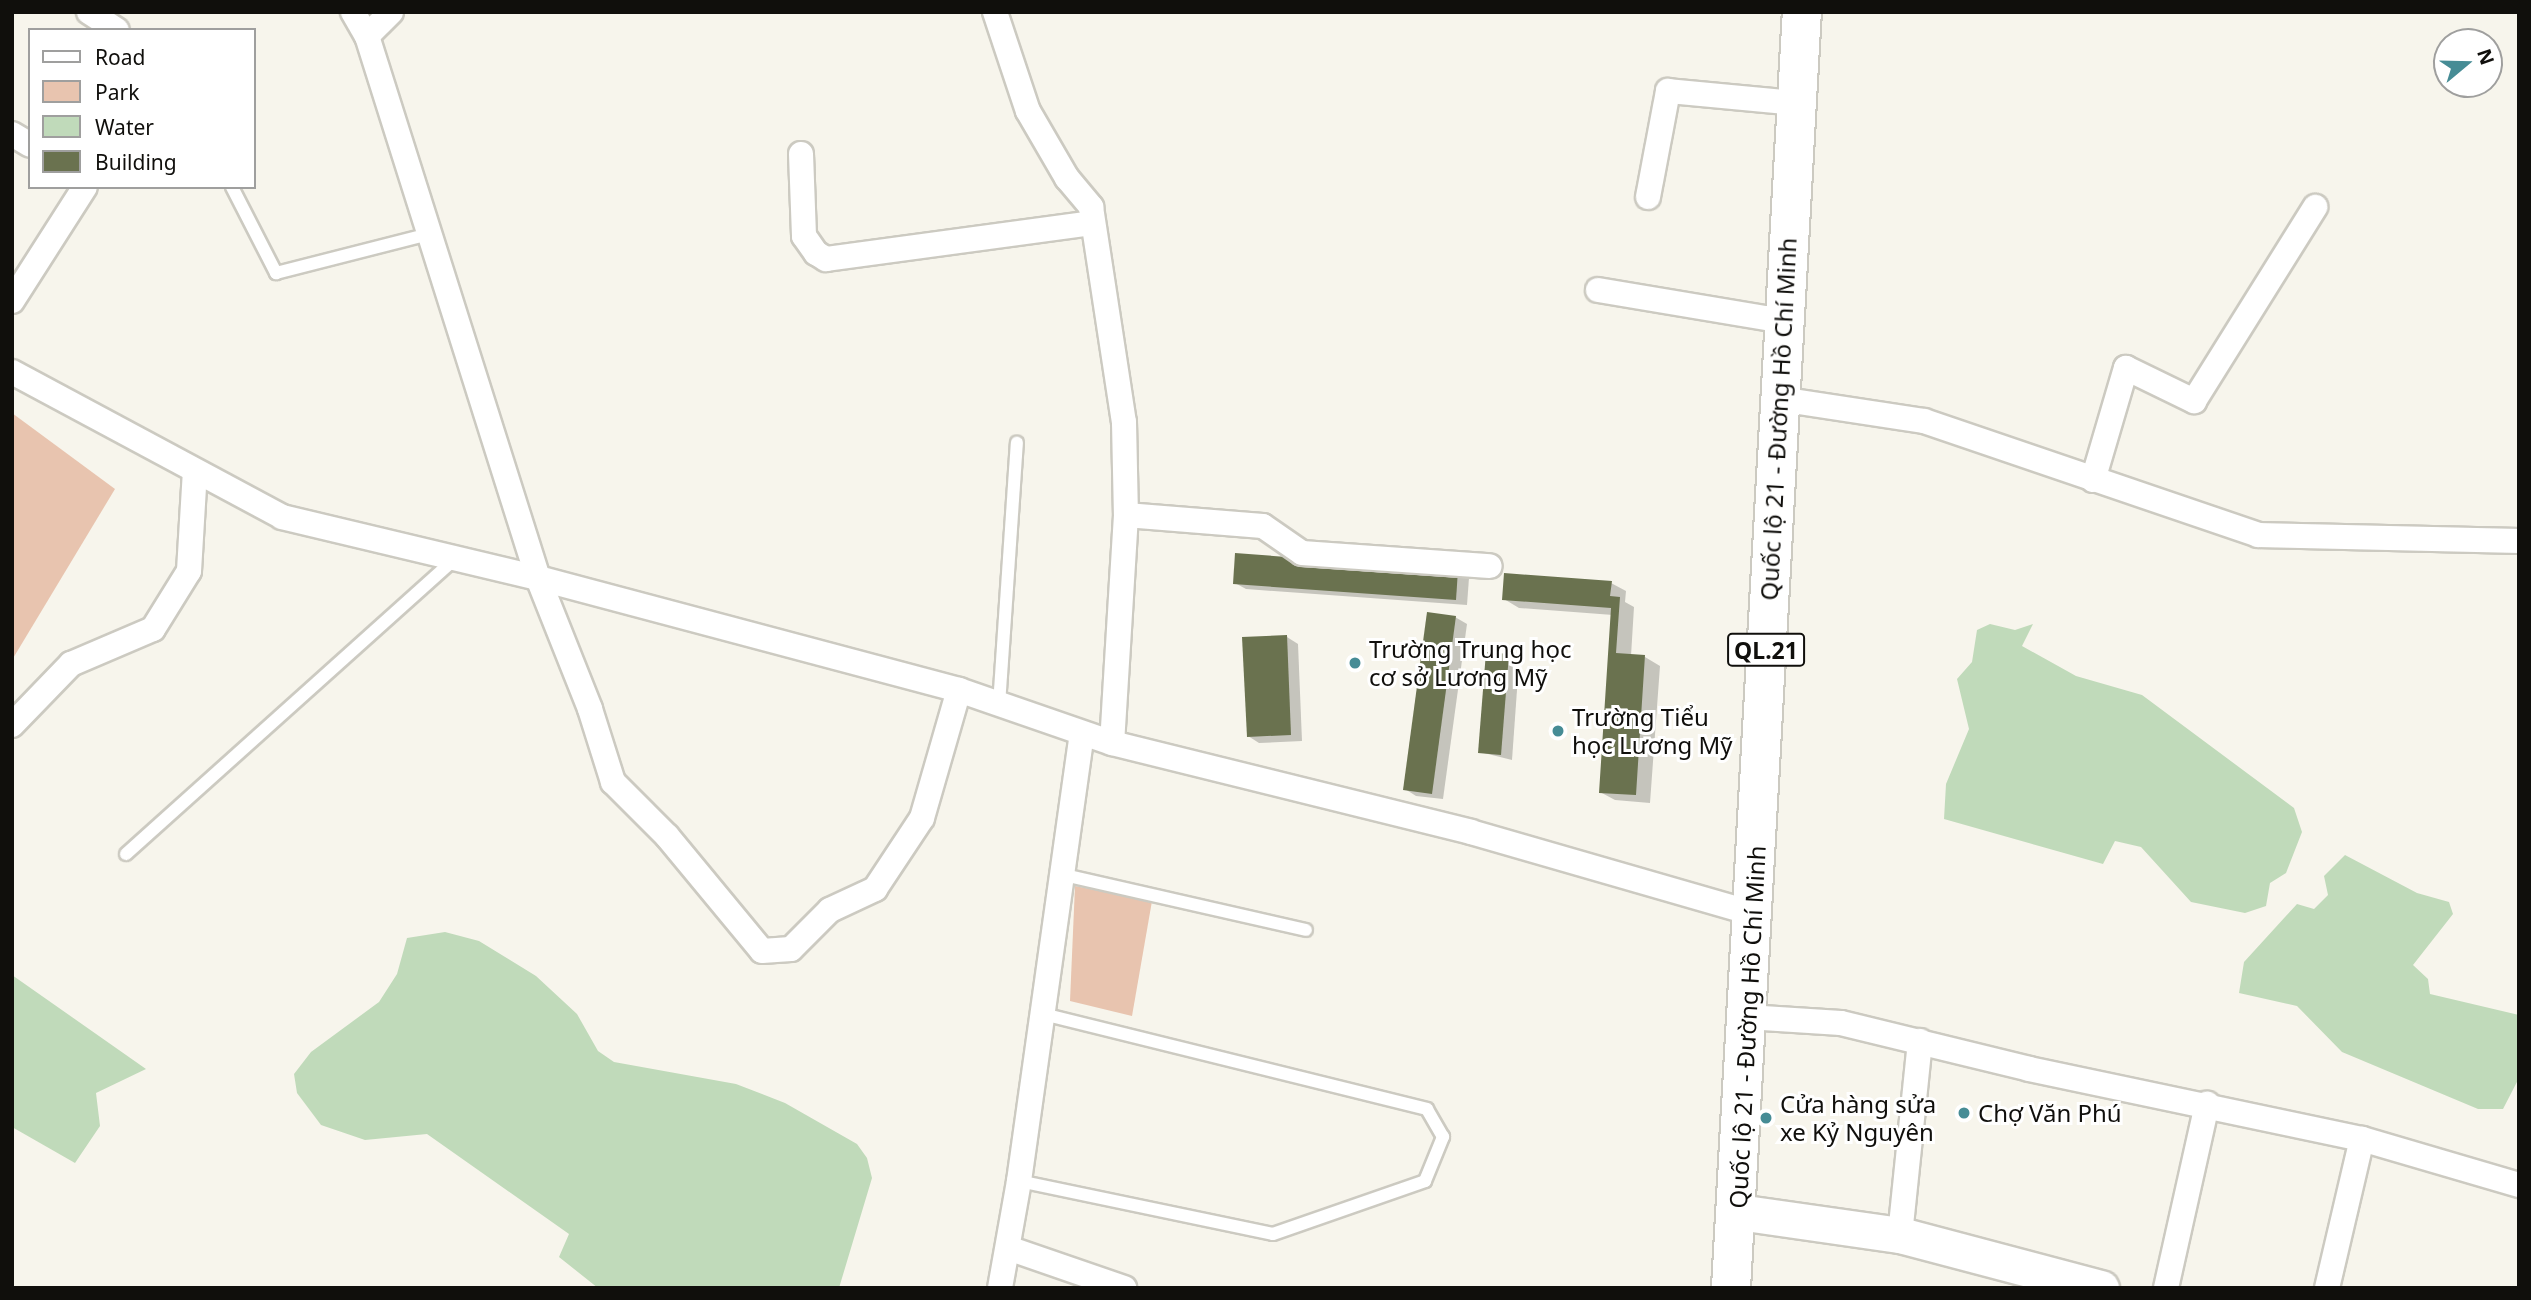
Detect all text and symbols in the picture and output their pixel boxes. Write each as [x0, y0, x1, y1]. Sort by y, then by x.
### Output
legend [28, 28, 256, 189]
north arrow [2433, 28, 2503, 98]
text: Road [95, 43, 145, 71]
text: N [2471, 45, 2501, 68]
text: Park [95, 78, 139, 106]
text: Water [95, 113, 154, 141]
text: Building [95, 148, 177, 176]
street label: Quốc lộ 21 - Đường Hồ Chí Minh [1754, 237, 1802, 601]
road number: QL.21 [1726, 630, 1806, 670]
place label: Trường Trung học cơ sở Lương Mỹ [1369, 635, 1571, 691]
marker: Trường Trung học cơ sở Lương Mỹ [1347, 655, 1363, 671]
place label: Trường Tiểu học Lương Mỹ [1572, 703, 1732, 759]
marker: Trường Tiểu học Lương Mỹ [1550, 723, 1566, 739]
street label: Quốc lộ 21 - Đường Hồ Chí Minh [1723, 845, 1771, 1209]
place label: Cửa hàng sửa xe Kỷ Nguyên [1780, 1090, 1936, 1146]
place label: Chợ Văn Phú [1978, 1099, 2122, 1127]
marker: Chợ Văn Phú [1956, 1105, 1972, 1121]
marker: Cửa hàng sửa xe Kỷ Nguyên [1758, 1110, 1774, 1126]

